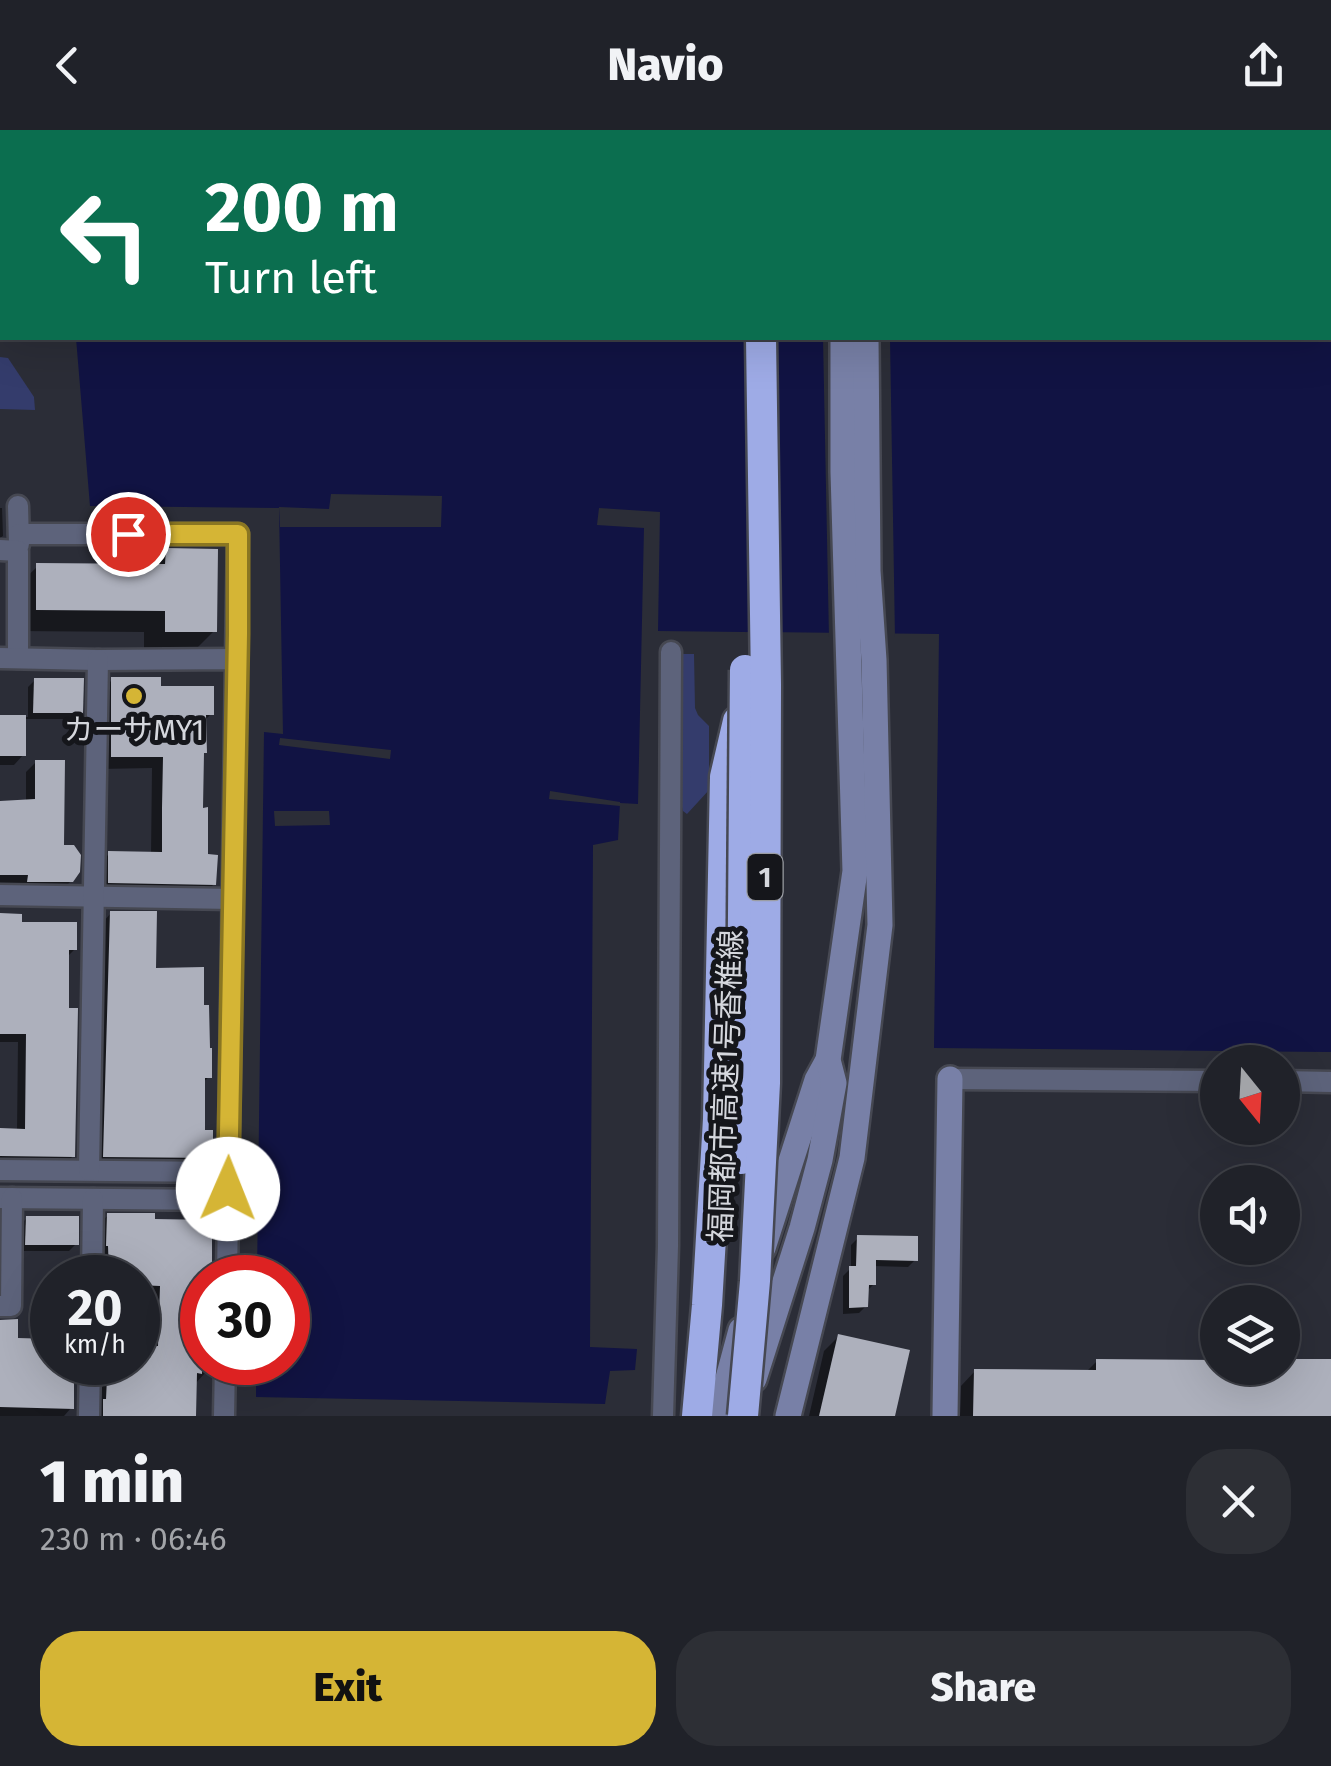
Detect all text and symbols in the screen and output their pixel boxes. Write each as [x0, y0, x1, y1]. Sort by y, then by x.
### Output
icon: back [40, 38, 95, 93]
text: Navio [607, 38, 724, 92]
icon: share [1236, 38, 1291, 93]
text: 200 m [205, 166, 399, 250]
icon: left [40, 170, 170, 300]
text: Turn left [205, 251, 377, 305]
pin [86, 492, 171, 577]
icon: arrive [101, 507, 156, 562]
marker: カーサMY1 [123, 685, 145, 707]
place label: カーサMY1 [64, 712, 204, 748]
road number: 1 [748, 854, 782, 900]
street label: 福岡都市高速1号香椎線 [703, 929, 749, 1243]
north arrow [1200, 1045, 1300, 1145]
map controls [1200, 1045, 1300, 1385]
position arrow [176, 1137, 280, 1241]
button: sound [1200, 1165, 1300, 1265]
speed limit sign: 30 [180, 1255, 310, 1385]
text: 20 [67, 1278, 123, 1338]
button: layers [1200, 1285, 1300, 1385]
text: km/h [64, 1330, 126, 1360]
text: 1 min [40, 1446, 184, 1518]
button: close [1186, 1449, 1291, 1554]
text: 230 m · 06:46 [40, 1520, 227, 1558]
button: Exit [40, 1631, 656, 1746]
button: Share [676, 1631, 1291, 1746]

